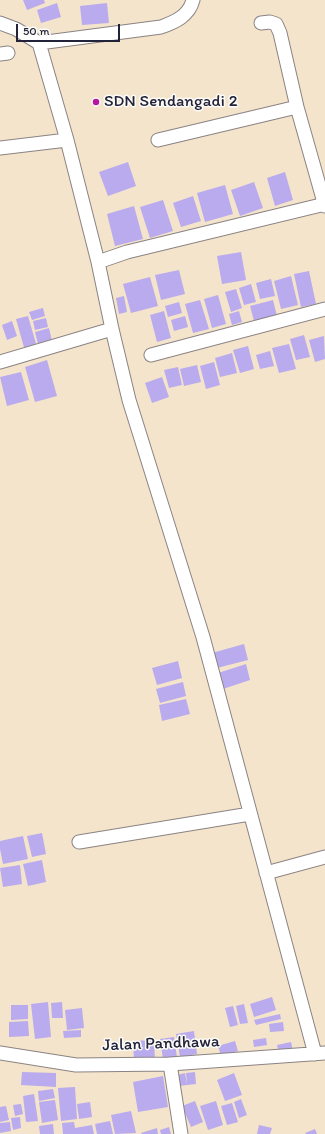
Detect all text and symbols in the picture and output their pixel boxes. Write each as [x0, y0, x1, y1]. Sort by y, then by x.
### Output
scale bar [18, 16, 122, 42]
text: 50 m [23, 24, 49, 38]
place label: SDN Sendangadi 2 [104, 92, 238, 112]
marker: SDN Sendangadi 2 [91, 97, 101, 107]
street label: Jalan Pandhawa [102, 1032, 220, 1056]

